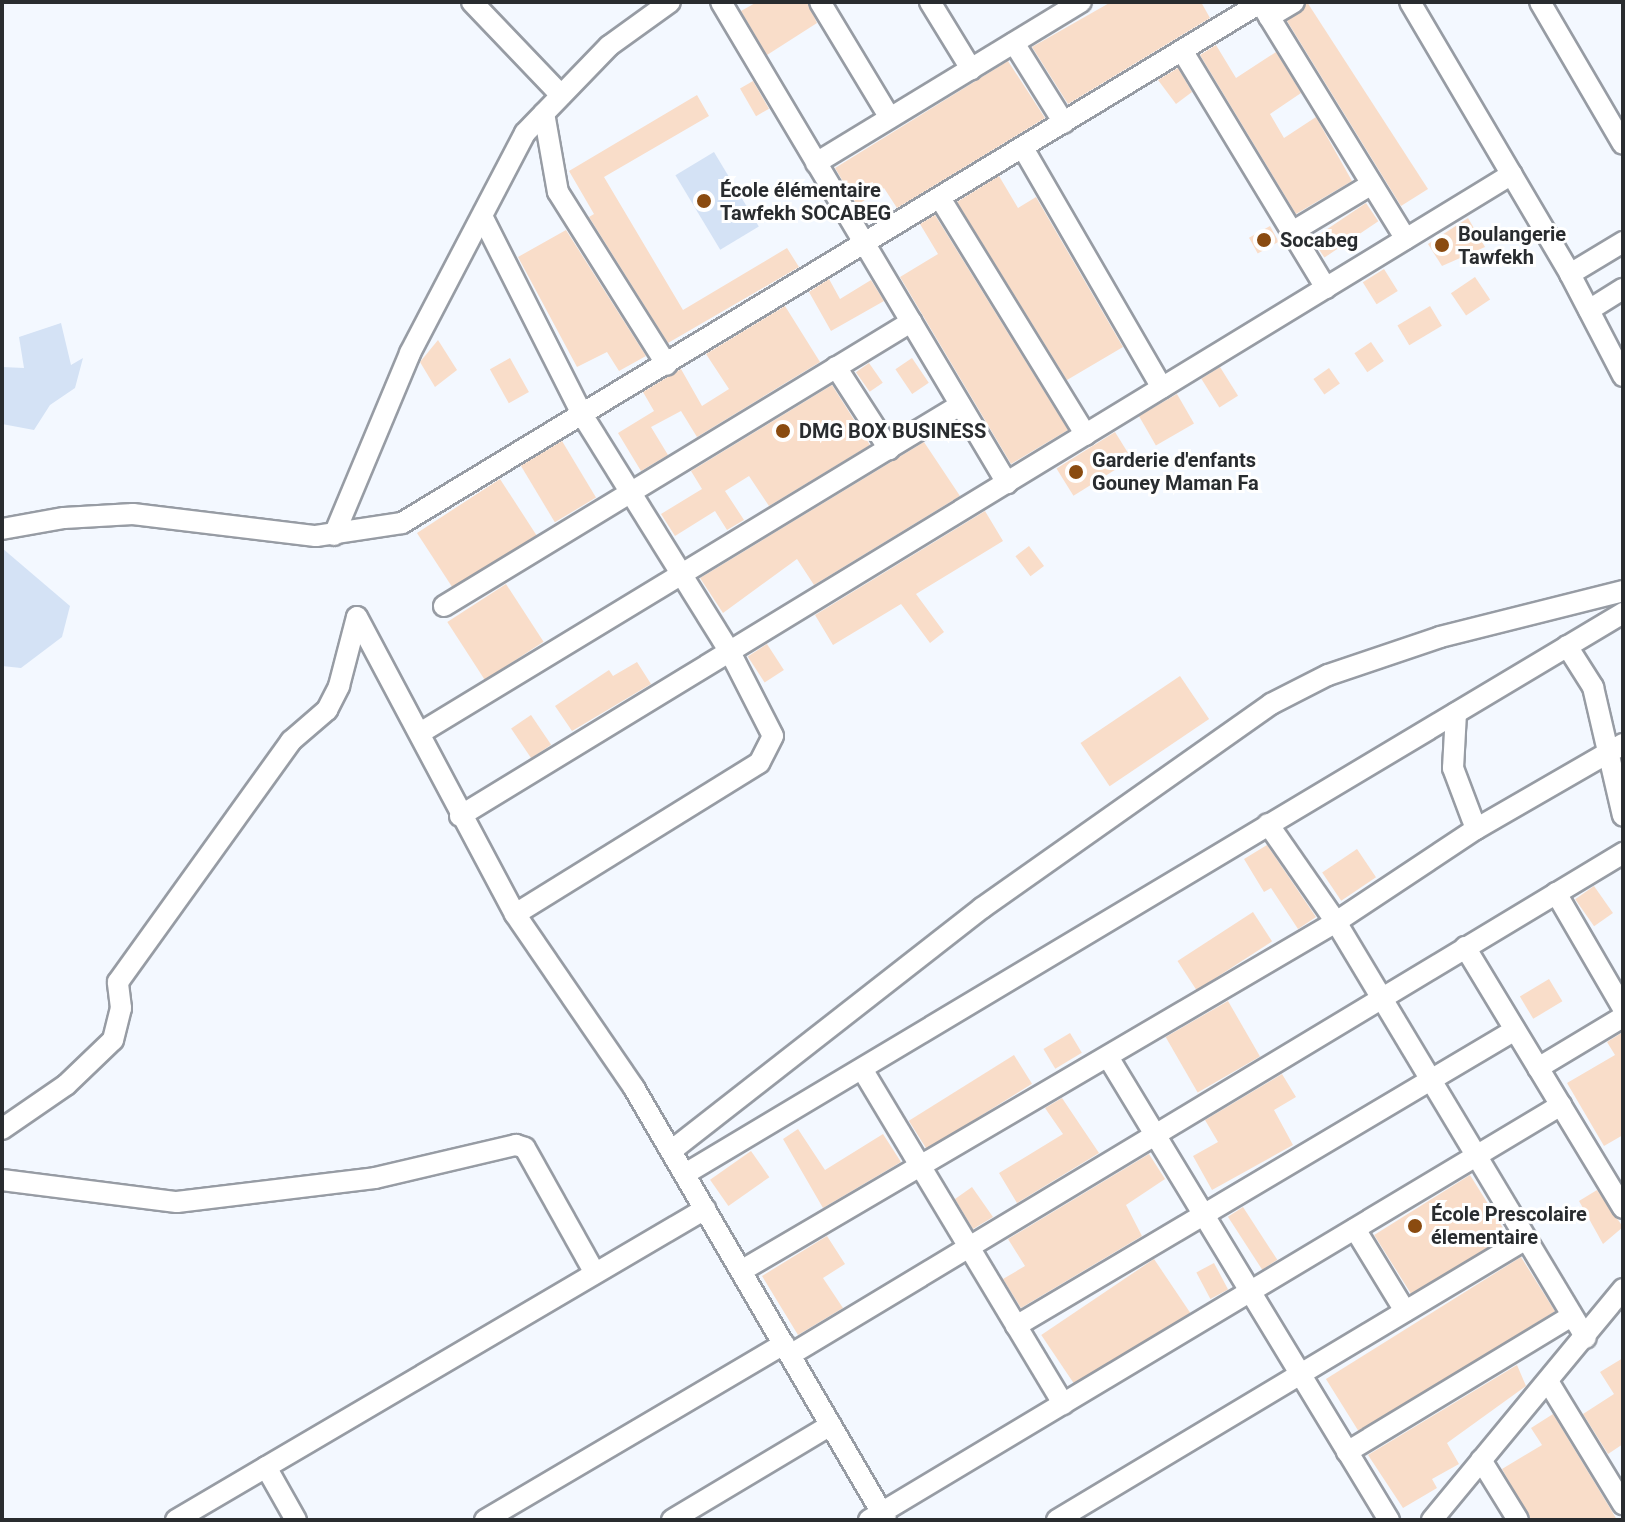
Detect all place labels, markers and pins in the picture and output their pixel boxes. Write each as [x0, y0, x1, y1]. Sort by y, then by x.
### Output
place label: École élémentaire Tawfekh SOCABEG [720, 178, 891, 225]
marker: École élémentaire Tawfekh SOCABEG [695, 192, 713, 210]
place label: Boulangerie Tawfekh [1458, 222, 1566, 269]
place label: Socabeg [1280, 228, 1358, 252]
marker: Socabeg [1255, 231, 1273, 249]
marker: Boulangerie Tawfekh [1433, 236, 1451, 254]
place label: DMG BOX BUSINESS [799, 419, 986, 443]
marker: DMG BOX BUSINESS [774, 422, 792, 440]
place label: Garderie d'enfants Gouney Maman Fa [1092, 448, 1259, 495]
marker: Garderie d'enfants Gouney Maman Fa [1067, 463, 1085, 481]
place label: École Prescolaire élementaire [1431, 1202, 1587, 1249]
marker: École Prescolaire élementaire [1406, 1217, 1424, 1235]

